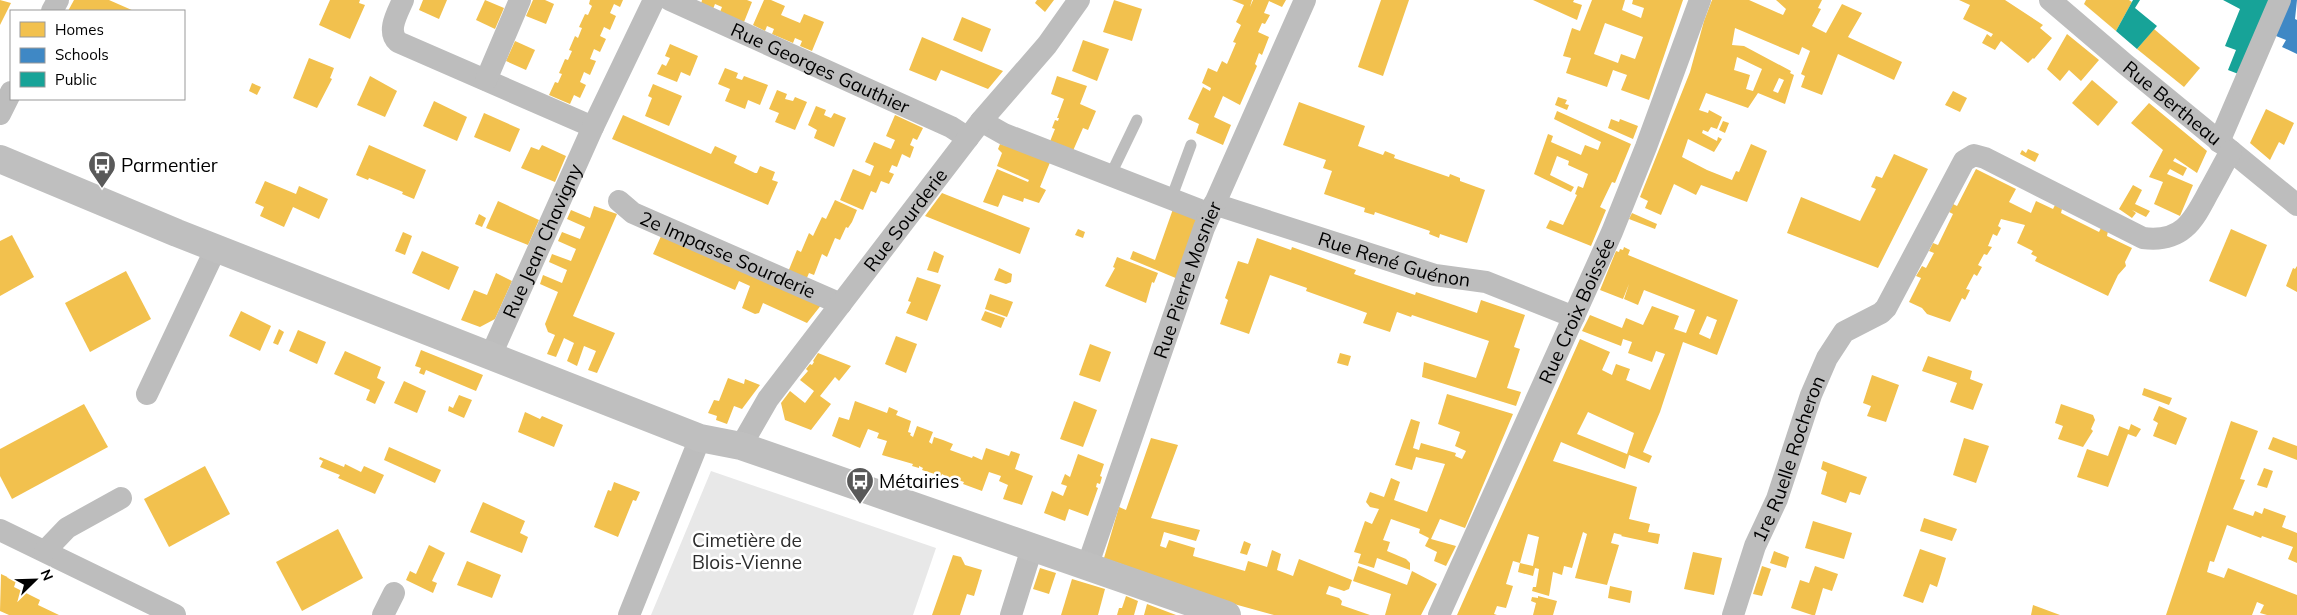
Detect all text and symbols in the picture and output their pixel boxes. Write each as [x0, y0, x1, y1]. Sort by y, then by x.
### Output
legend [10, 10, 185, 100]
street label: Rue Georges Gauthier [727, 17, 913, 119]
text: Homes [55, 20, 104, 39]
text: Schools [55, 45, 109, 64]
street label: Rue Bertheau [2118, 55, 2227, 150]
text: Public [55, 70, 97, 89]
bus stop icon: Parmentier [87, 150, 117, 189]
place label: Parmentier [121, 153, 218, 177]
street label: Rue Jean Chavigny [497, 160, 587, 322]
street label: Rue Sourderie [858, 163, 952, 276]
street label: Rue Pierre Mosnier [1148, 197, 1226, 362]
street label: 2e Impasse Sourderie [636, 206, 819, 303]
street label: Rue René Guénon [1315, 226, 1472, 292]
street label: Rue Croix Boissée [1533, 234, 1620, 387]
street label: 1re Ruelle Rocheron [1747, 372, 1830, 546]
bus stop icon: Métairies [845, 466, 875, 505]
place label: Métairies [879, 469, 959, 493]
park label: Cimetière de Blois-Vienne [692, 528, 802, 574]
north arrow [10, 555, 60, 605]
text: N [37, 567, 57, 583]

